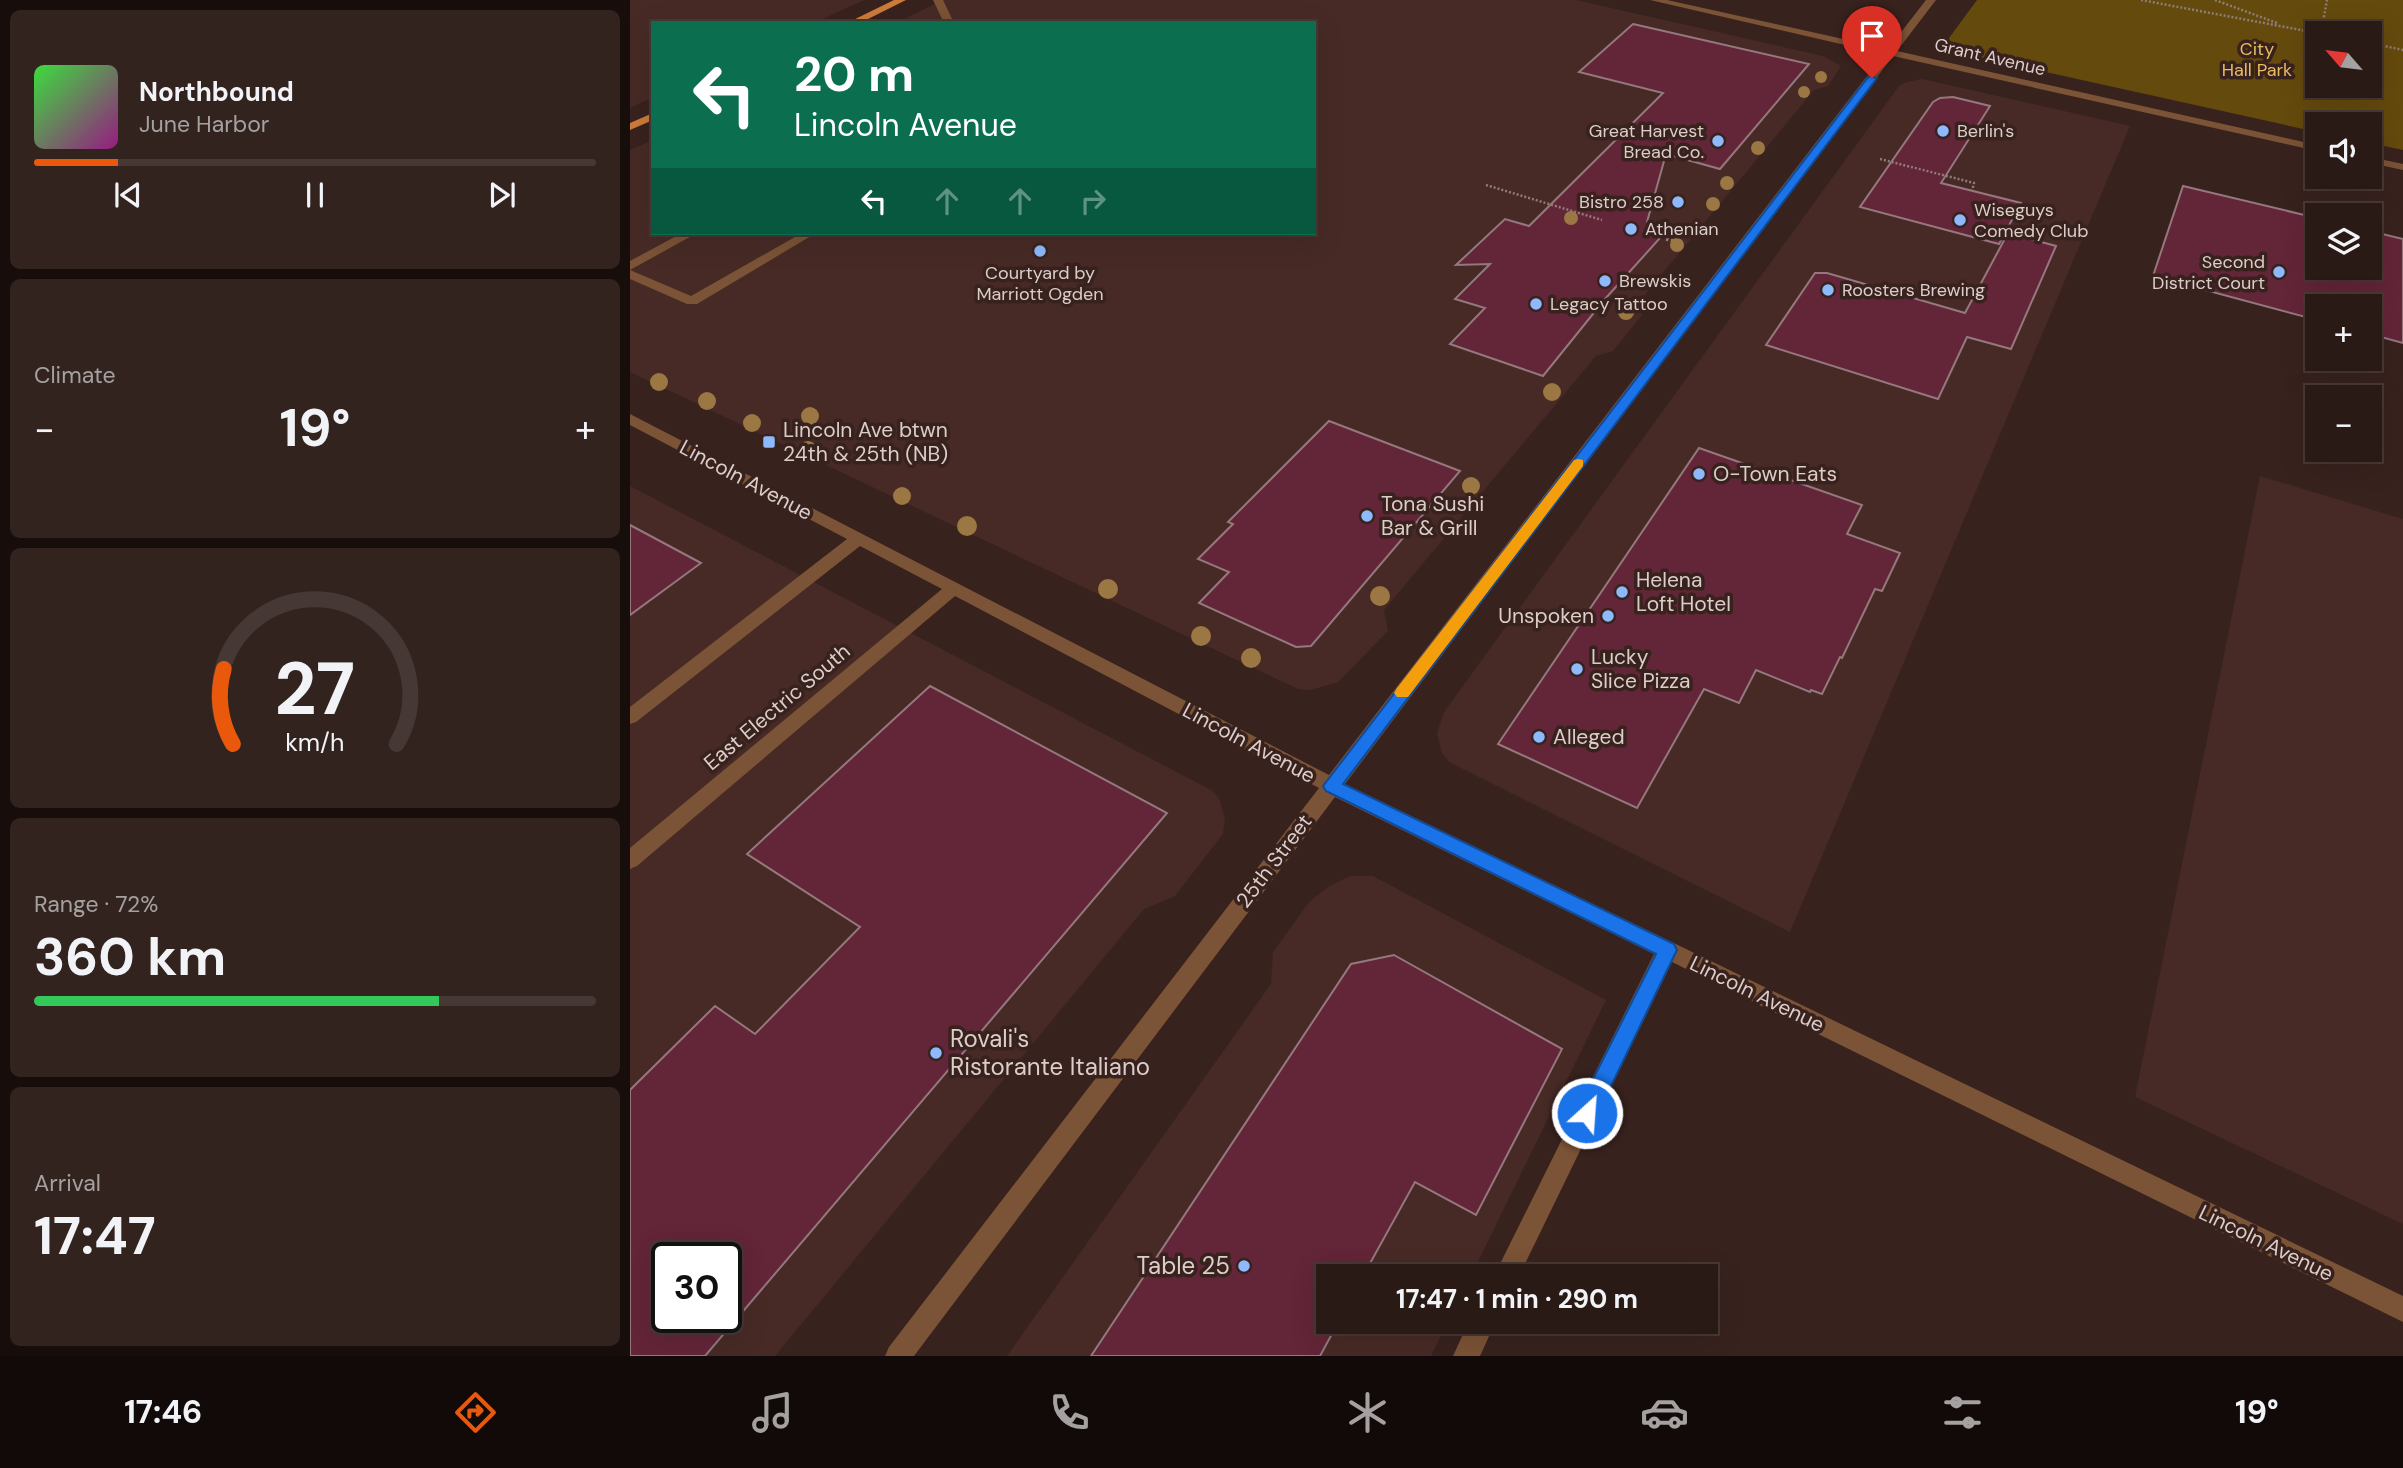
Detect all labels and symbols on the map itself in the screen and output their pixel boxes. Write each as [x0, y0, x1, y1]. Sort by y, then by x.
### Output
pin [1842, 6, 1902, 78]
north arrow [2305, 21, 2382, 98]
street label: Grant Avenue [1932, 33, 2048, 81]
park label: City Hall Park [2222, 37, 2292, 82]
place label: Great Harvest Bread Co. [1589, 119, 1704, 164]
place label: Berlin's [1957, 119, 2014, 143]
marker: Berlin's [1935, 123, 1951, 139]
marker: Great Harvest Bread Co. [1710, 133, 1726, 149]
place label: Bistro 258 [1579, 190, 1664, 214]
marker: Bistro 258 [1670, 194, 1686, 210]
place label: Wiseguys Comedy Club [1974, 198, 2088, 243]
marker: Wiseguys Comedy Club [1952, 212, 1968, 228]
place label: Athenian [1645, 217, 1719, 241]
marker: Athenian [1623, 221, 1639, 237]
marker: Courtyard by Marriott Ogden [1032, 243, 1048, 259]
place label: Second District Court [2152, 250, 2265, 295]
place label: Courtyard by Marriott Ogden [976, 261, 1104, 306]
marker: Second District Court [2271, 264, 2287, 280]
place label: Brewskis [1619, 269, 1691, 293]
marker: Brewskis [1597, 273, 1613, 289]
place label: Roosters Brewing [1842, 278, 1985, 302]
marker: Roosters Brewing [1820, 282, 1836, 298]
place label: Legacy Tattoo [1550, 292, 1668, 316]
marker: Legacy Tattoo [1528, 296, 1544, 312]
place label: Lincoln Ave btwn 24th & 25th (NB) [783, 416, 948, 468]
street label: Lincoln Avenue [675, 433, 817, 527]
marker: Lincoln Ave btwn 24th & 25th (NB) [761, 434, 777, 450]
place label: O-Town Eats [1713, 460, 1837, 488]
marker: O-Town Eats [1691, 466, 1707, 482]
place label: Tona Sushi Bar & Grill [1381, 490, 1484, 542]
marker: Tona Sushi Bar & Grill [1359, 508, 1375, 524]
place label: Helena Loft Hotel [1636, 566, 1731, 618]
marker: Helena Loft Hotel [1614, 584, 1630, 600]
place label: Unspoken [1498, 602, 1594, 630]
marker: Unspoken [1600, 608, 1616, 624]
street label: East Electric South [698, 637, 856, 777]
place label: Lucky Slice Pizza [1591, 643, 1690, 695]
marker: Lucky Slice Pizza [1569, 661, 1585, 677]
street label: Lincoln Avenue [1178, 696, 1320, 790]
place label: Alleged [1553, 723, 1625, 751]
marker: Alleged [1531, 729, 1547, 745]
street label: 25th Street [1230, 809, 1318, 913]
street label: Lincoln Avenue [1685, 949, 1829, 1039]
place label: Rovali's Ristorante Italiano [950, 1023, 1150, 1082]
marker: Rovali's Ristorante Italiano [928, 1045, 944, 1061]
position arrow [1550, 1076, 1624, 1150]
street label: Lincoln Avenue [2194, 1198, 2338, 1288]
speed limit sign: 30 [651, 1242, 742, 1333]
place label: Table 25 [1136, 1250, 1230, 1281]
marker: Table 25 [1236, 1258, 1252, 1274]

